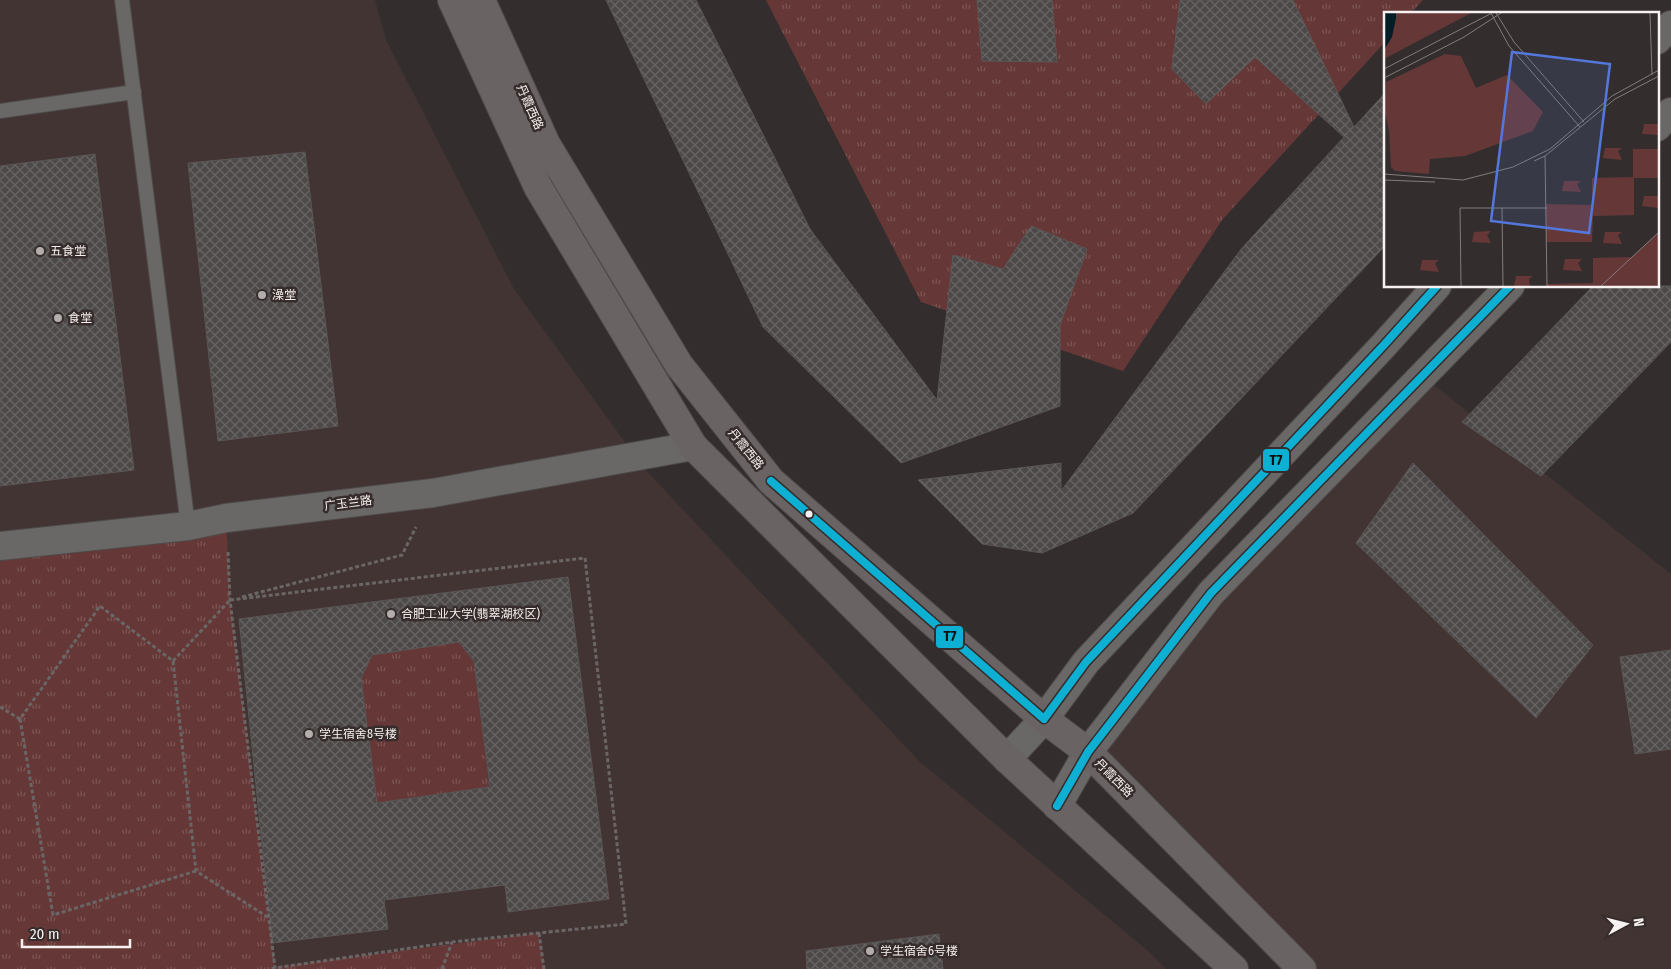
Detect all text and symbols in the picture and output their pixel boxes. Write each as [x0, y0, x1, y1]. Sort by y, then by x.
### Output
inset map [1384, 12, 1658, 288]
street label: 丹霞西路 [514, 82, 546, 132]
place label: 五食堂 [50, 244, 86, 258]
marker: 五食堂 [34, 245, 46, 257]
place label: 澡堂 [272, 288, 296, 302]
marker: 澡堂 [256, 289, 268, 301]
place label: 食堂 [68, 311, 92, 325]
marker: 食堂 [52, 312, 64, 324]
street label: 丹霞西路 [725, 426, 767, 472]
line badge: T7 [1262, 448, 1290, 472]
text: T7 [1270, 452, 1282, 469]
street label: 广玉兰路 [323, 493, 373, 513]
unlabelled marker [804, 509, 814, 519]
place label: 合肥工业大学(翡翠湖校区) [401, 607, 541, 621]
marker: 合肥工业大学(翡翠湖校区) [385, 608, 397, 620]
line badge: T7 [935, 625, 964, 649]
text: T7 [944, 628, 956, 645]
place label: 学生宿舍8号楼 [319, 727, 397, 741]
marker: 学生宿舍8号楼 [303, 728, 315, 740]
street label: 丹霞西路 [1092, 756, 1136, 800]
north arrow [1601, 899, 1651, 949]
scale bar [22, 916, 130, 948]
text: N [1629, 917, 1647, 928]
text: 20 m [30, 925, 60, 943]
place label: 学生宿舍6号楼 [880, 944, 958, 958]
marker: 学生宿舍6号楼 [864, 945, 876, 957]

